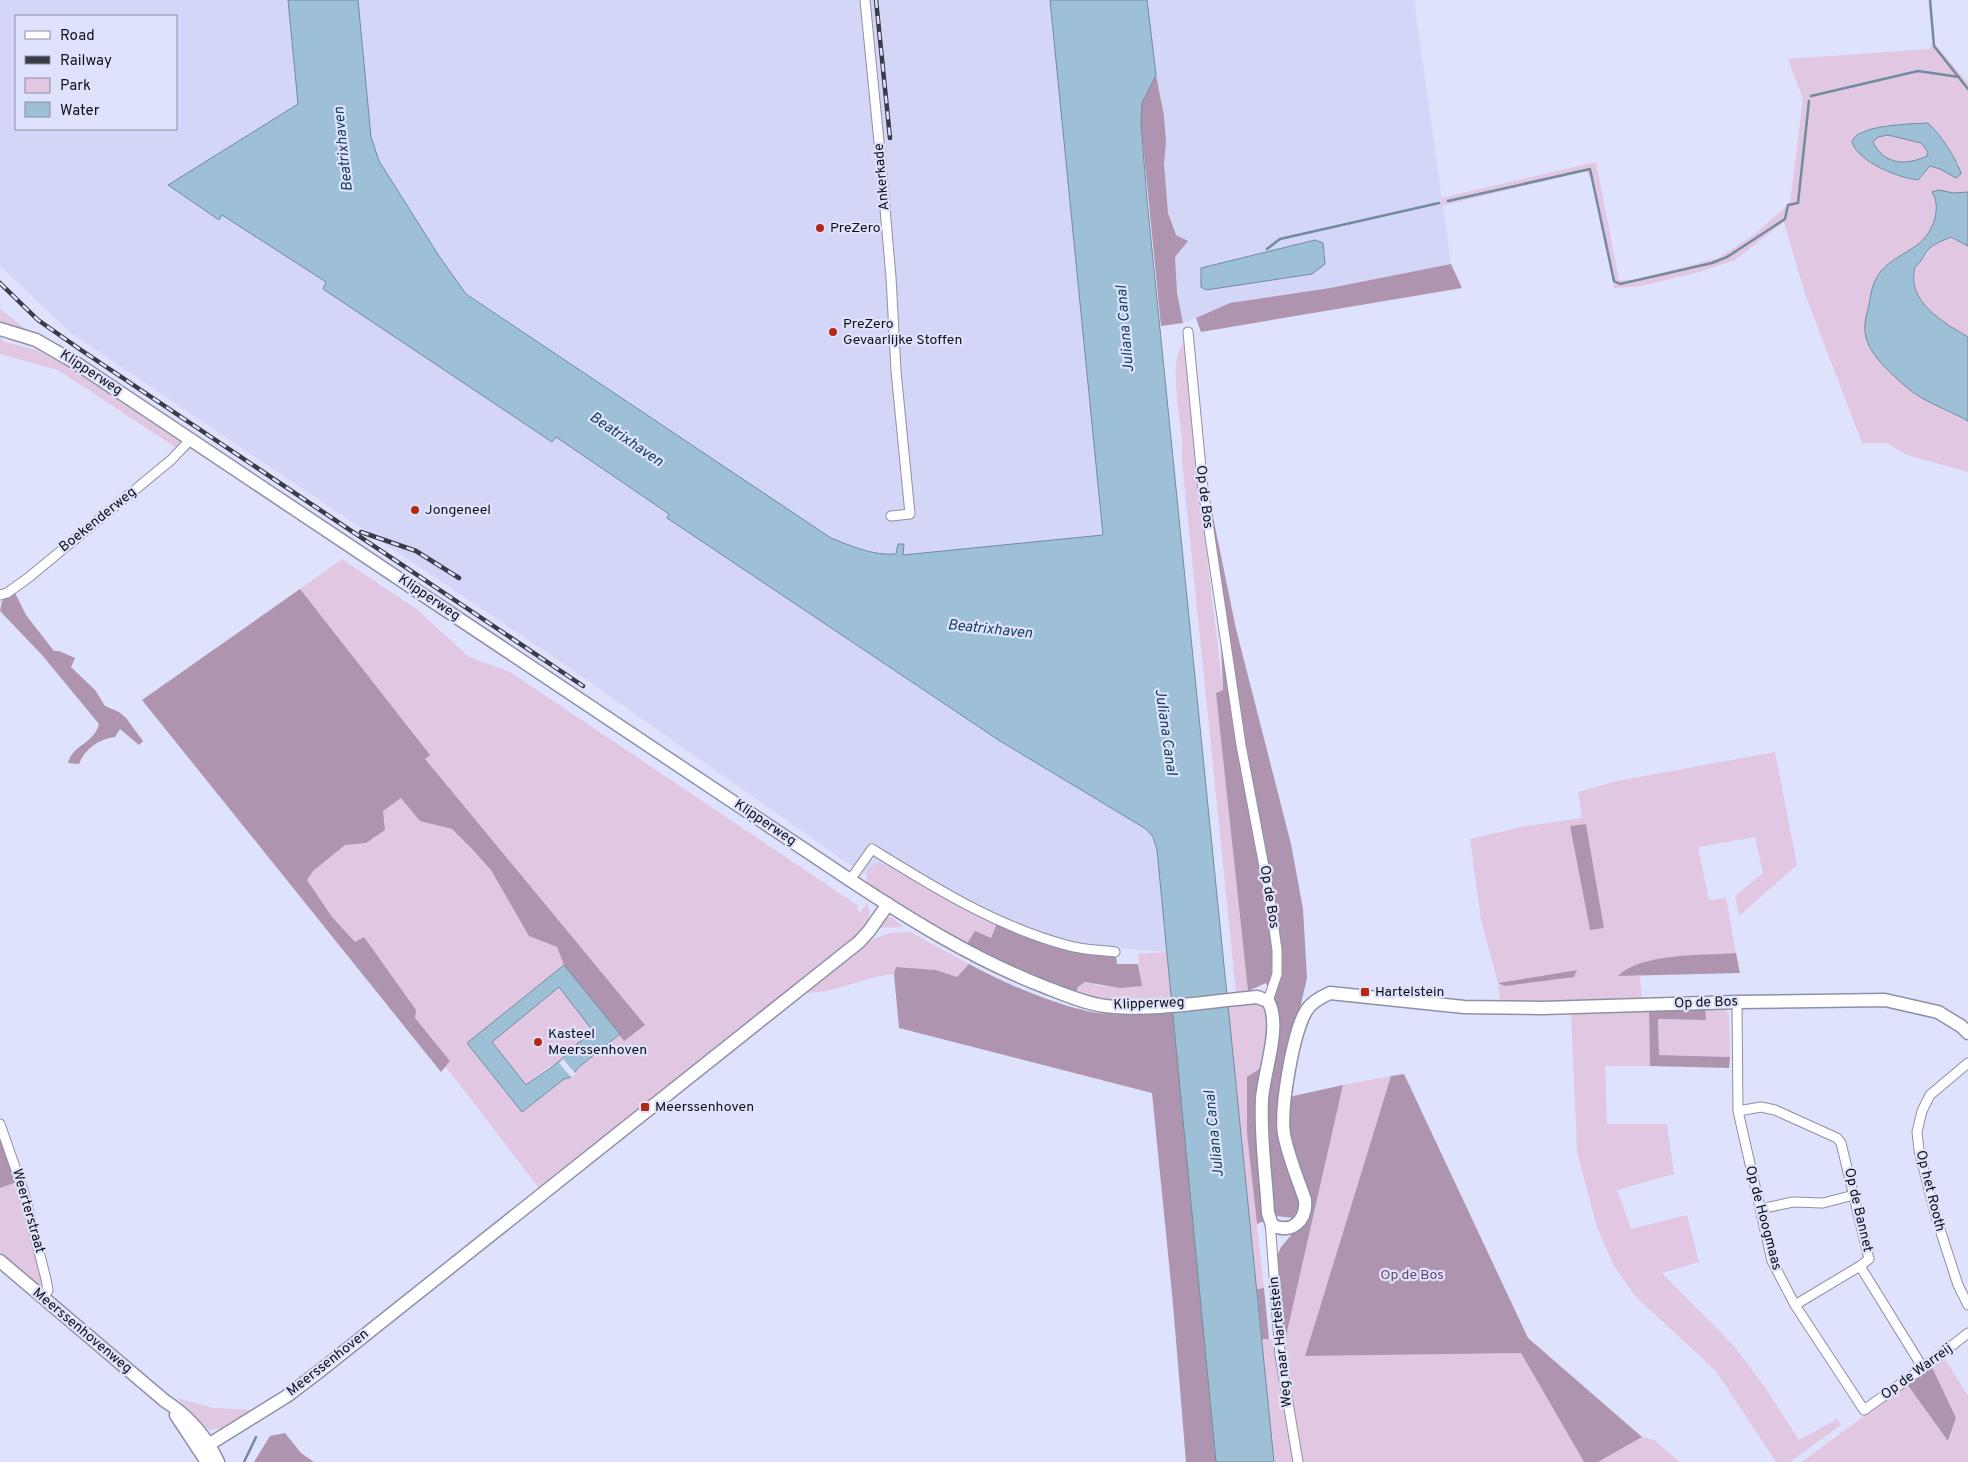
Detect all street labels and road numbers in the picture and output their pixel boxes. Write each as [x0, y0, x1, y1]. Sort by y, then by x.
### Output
street label: Ankerkade [871, 143, 893, 211]
street label: Klipperweg [57, 347, 125, 399]
street label: Op de Bos [1192, 464, 1216, 530]
street label: Boekenderweg [56, 484, 140, 556]
street label: Klipperweg [395, 571, 463, 625]
street label: Klipperweg [731, 796, 799, 850]
street label: Op de Bos [1256, 864, 1282, 930]
street label: Op de Bos [1674, 993, 1738, 1013]
street label: Klipperweg [1113, 994, 1185, 1014]
street label: Op het Rooth [1912, 1149, 1948, 1233]
street label: Op de Hoogmaas [1741, 1164, 1785, 1272]
street label: Op de Bannet [1840, 1166, 1876, 1254]
street label: Weerterstraat [8, 1167, 48, 1255]
street label: Weg naar Hartelstein [1266, 1276, 1296, 1408]
street label: Meerssenhovenweg [29, 1284, 135, 1378]
street label: Meerssenhoven [284, 1326, 372, 1400]
street label: Op de Warreij [1878, 1340, 1956, 1404]

